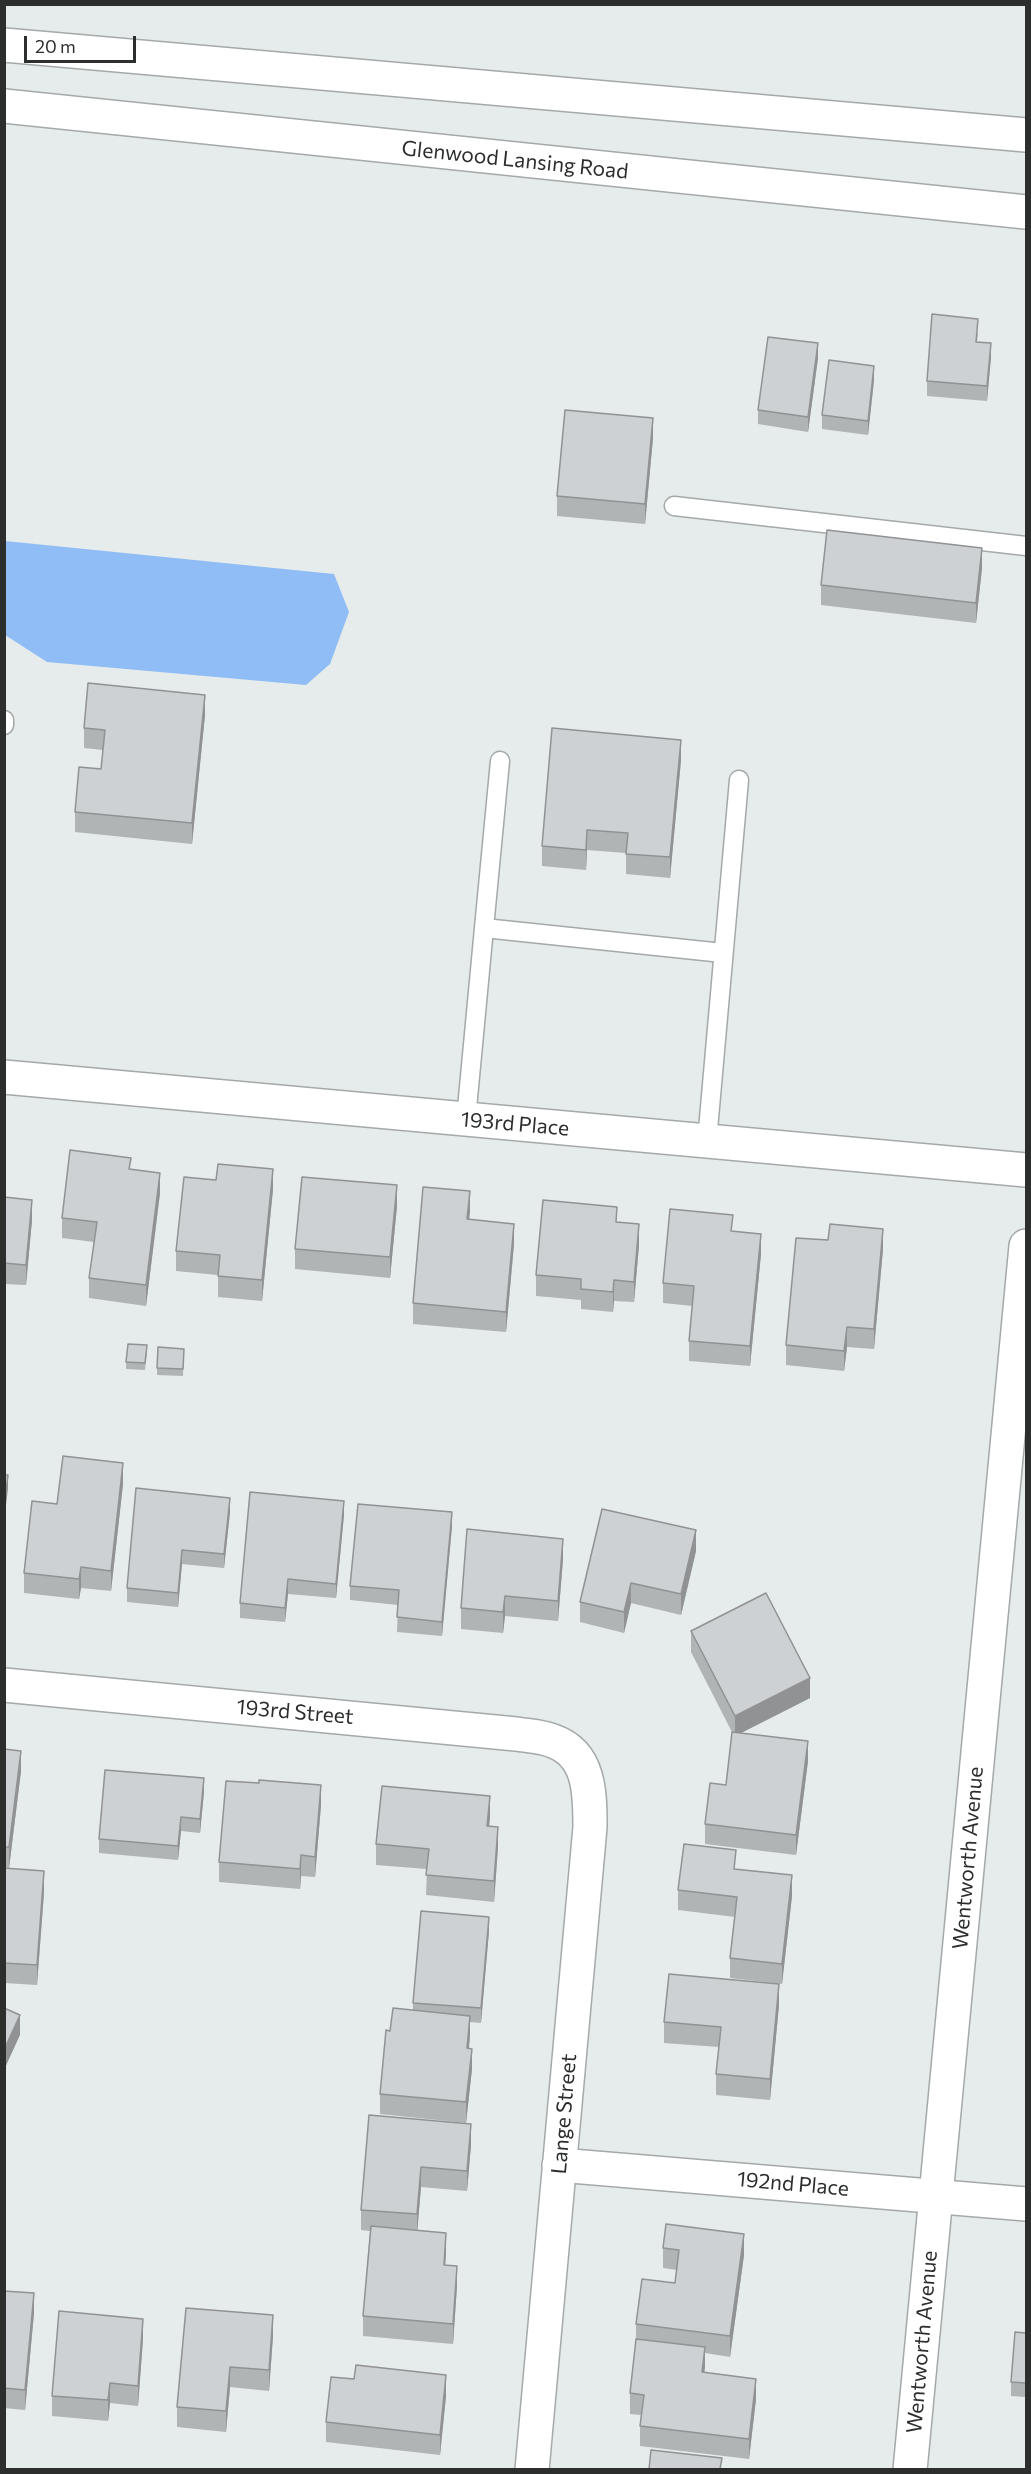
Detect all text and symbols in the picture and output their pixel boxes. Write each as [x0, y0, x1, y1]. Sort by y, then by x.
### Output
scale bar [27, 24, 140, 62]
text: 20 m [35, 35, 76, 57]
street label: Glenwood Lansing Road [400, 136, 630, 184]
street label: 193rd Place [460, 1107, 570, 1141]
street label: 193rd Street [236, 1694, 354, 1730]
street label: Wentworth Avenue [947, 1765, 989, 1951]
street label: Lange Street [546, 2053, 582, 2175]
street label: 192nd Place [736, 2167, 850, 2201]
street label: Wentworth Avenue [901, 2249, 943, 2435]

